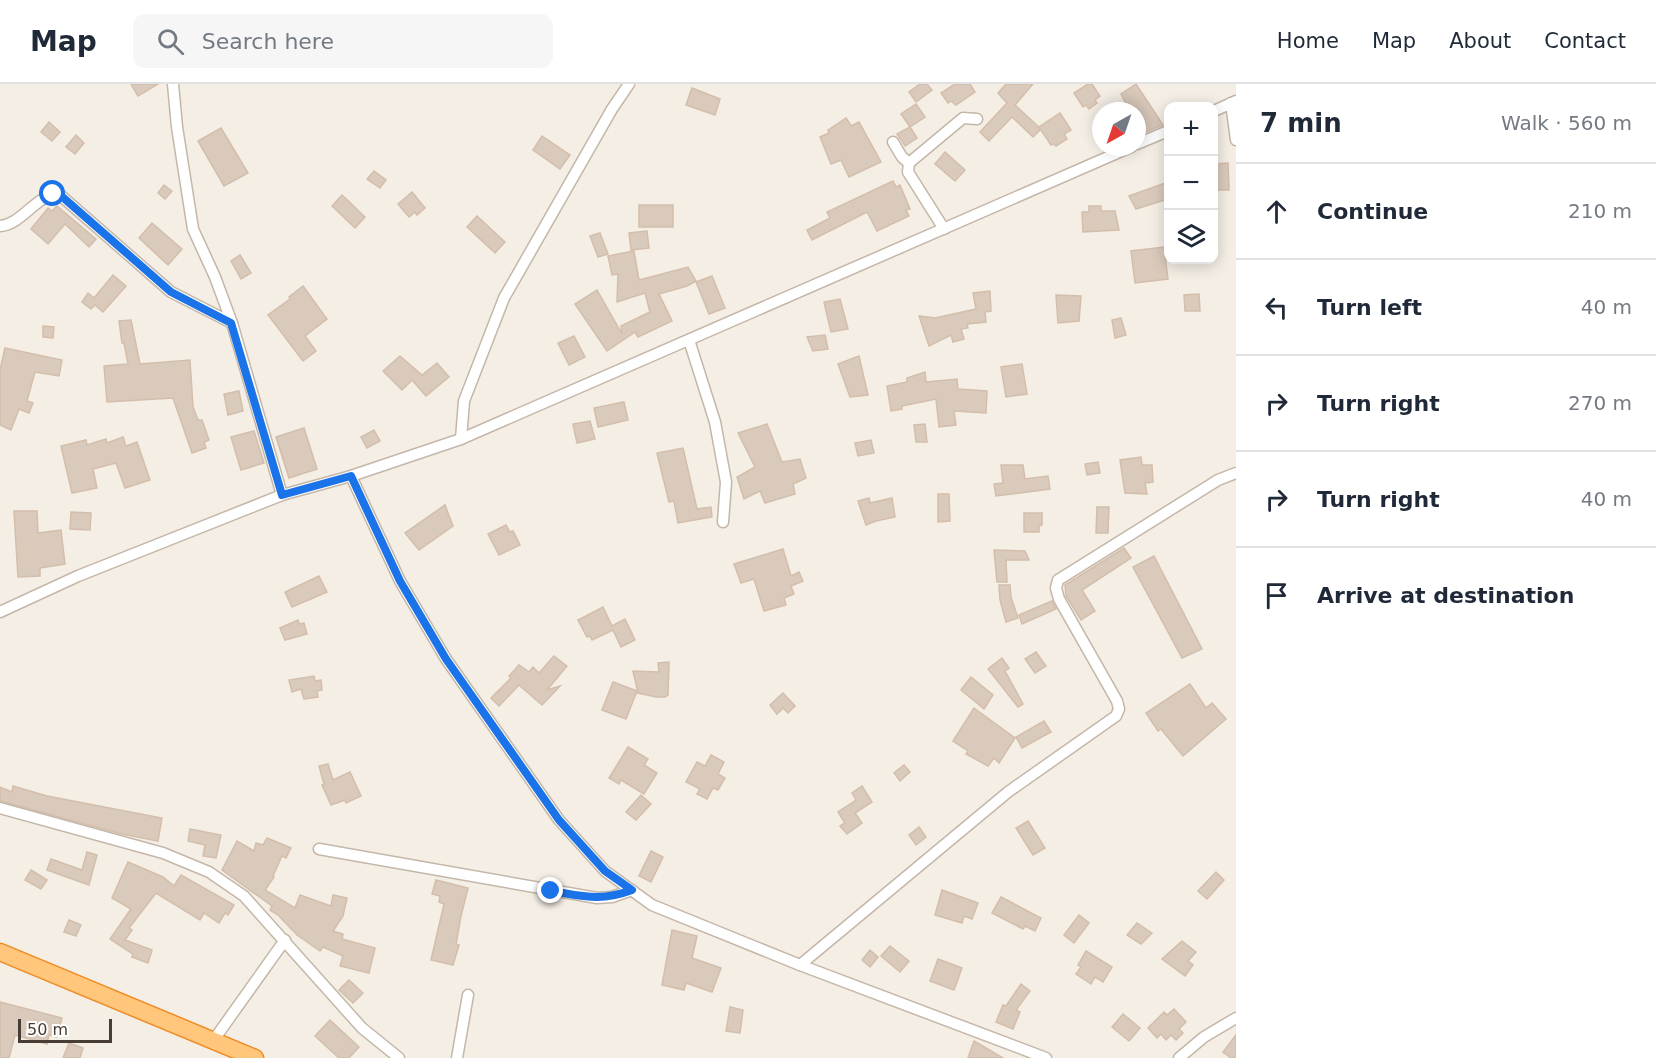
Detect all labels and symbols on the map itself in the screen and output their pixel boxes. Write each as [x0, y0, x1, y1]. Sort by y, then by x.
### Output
north arrow [1092, 102, 1146, 156]
route start [39, 180, 65, 206]
route end [537, 877, 563, 903]
scale bar [18, 1016, 112, 1044]

